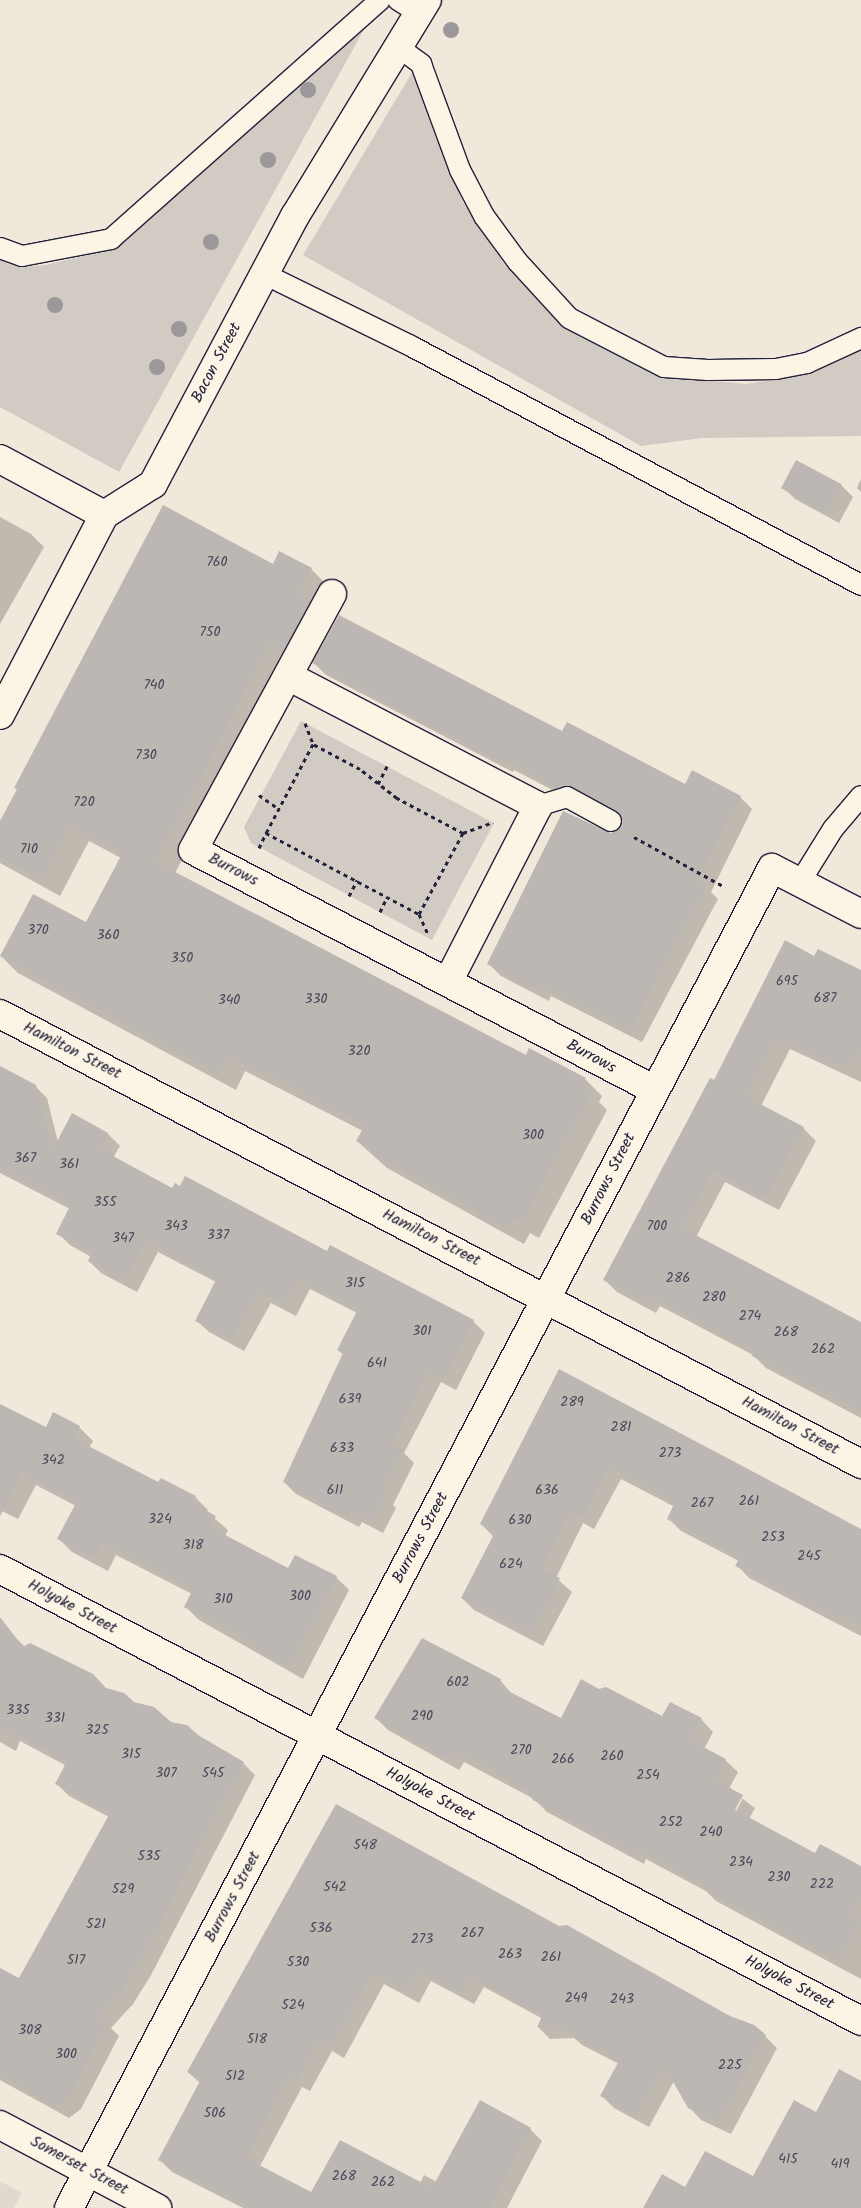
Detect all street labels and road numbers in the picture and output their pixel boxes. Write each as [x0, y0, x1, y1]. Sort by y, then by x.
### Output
street label: Bacon Street [188, 320, 246, 406]
street label: Burrows [205, 849, 261, 891]
street label: Hamilton Street [20, 1018, 124, 1084]
street label: Burrows [563, 1036, 619, 1078]
street label: Burrows Street [578, 1130, 640, 1228]
street label: Hamilton Street [379, 1205, 483, 1271]
street label: Hamilton Street [738, 1392, 842, 1460]
street label: Burrows Street [389, 1489, 453, 1587]
street label: Holyoke Street [24, 1575, 120, 1639]
street label: Holyoke Street [382, 1763, 478, 1827]
street label: Burrows Street [201, 1848, 265, 1946]
street label: Holyoke Street [741, 1951, 837, 2015]
street label: Somerset Street [27, 2132, 131, 2200]

